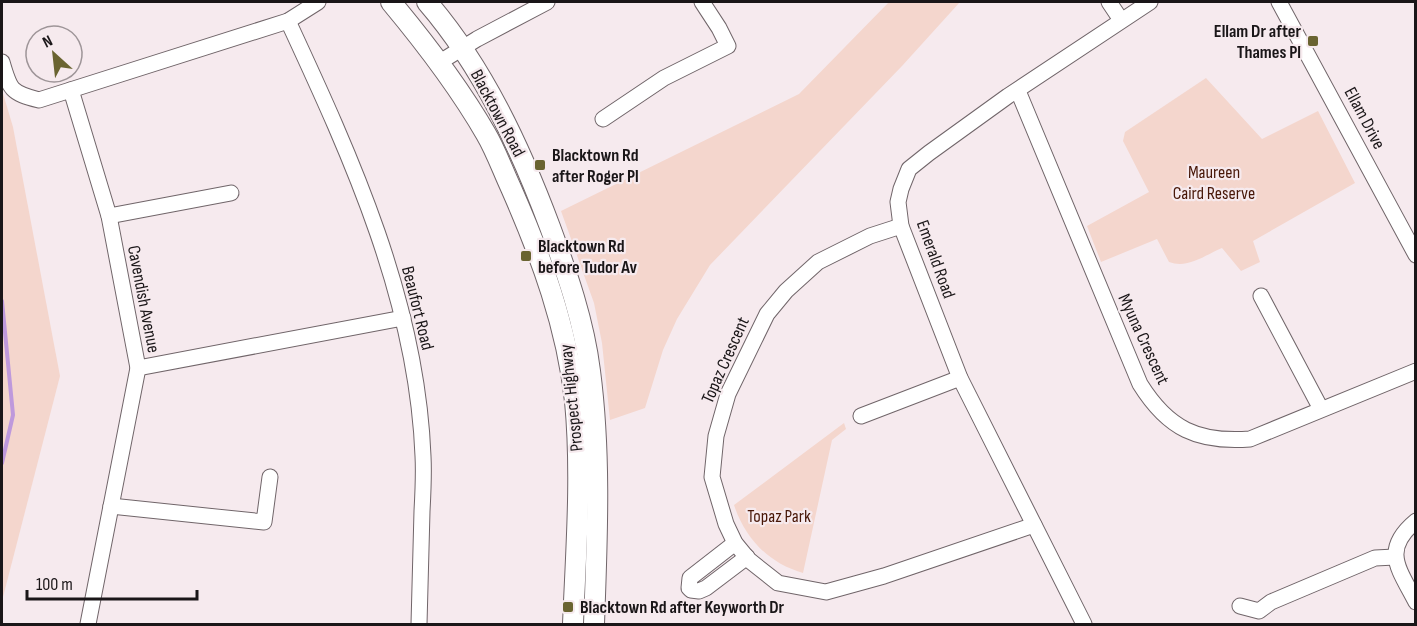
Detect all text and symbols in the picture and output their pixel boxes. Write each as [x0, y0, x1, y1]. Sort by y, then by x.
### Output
place label: Ellam Dr after Thames Pl [1214, 21, 1301, 63]
north arrow [24, 24, 84, 84]
text: N [40, 32, 56, 52]
marker: Ellam Dr after Thames Pl [1306, 34, 1320, 48]
street label: Blacktown Road [466, 66, 529, 160]
street label: Ellam Drive [1340, 84, 1390, 153]
place label: Blacktown Rd after Roger Pl [552, 145, 639, 187]
marker: Blacktown Rd after Roger Pl [533, 158, 547, 172]
park label: Maureen Caird Reserve [1173, 162, 1255, 204]
street label: Emerald Road [912, 217, 959, 301]
place label: Blacktown Rd before Tudor Av [538, 236, 637, 278]
street label: Cavendish Avenue [123, 244, 164, 355]
marker: Blacktown Rd before Tudor Av [519, 249, 533, 263]
street label: Beaufort Road [397, 264, 438, 352]
street label: Myuna Crescent [1113, 291, 1174, 388]
street label: Topaz Crescent [697, 313, 754, 407]
street label: Prospect Highway [555, 343, 588, 453]
park label: Topaz Park [747, 506, 811, 527]
scale bar [27, 563, 196, 601]
text: 100 m [36, 574, 73, 595]
place label: Blacktown Rd after Keyworth Dr [580, 597, 785, 618]
marker: Blacktown Rd after Keyworth Dr [561, 600, 575, 614]

